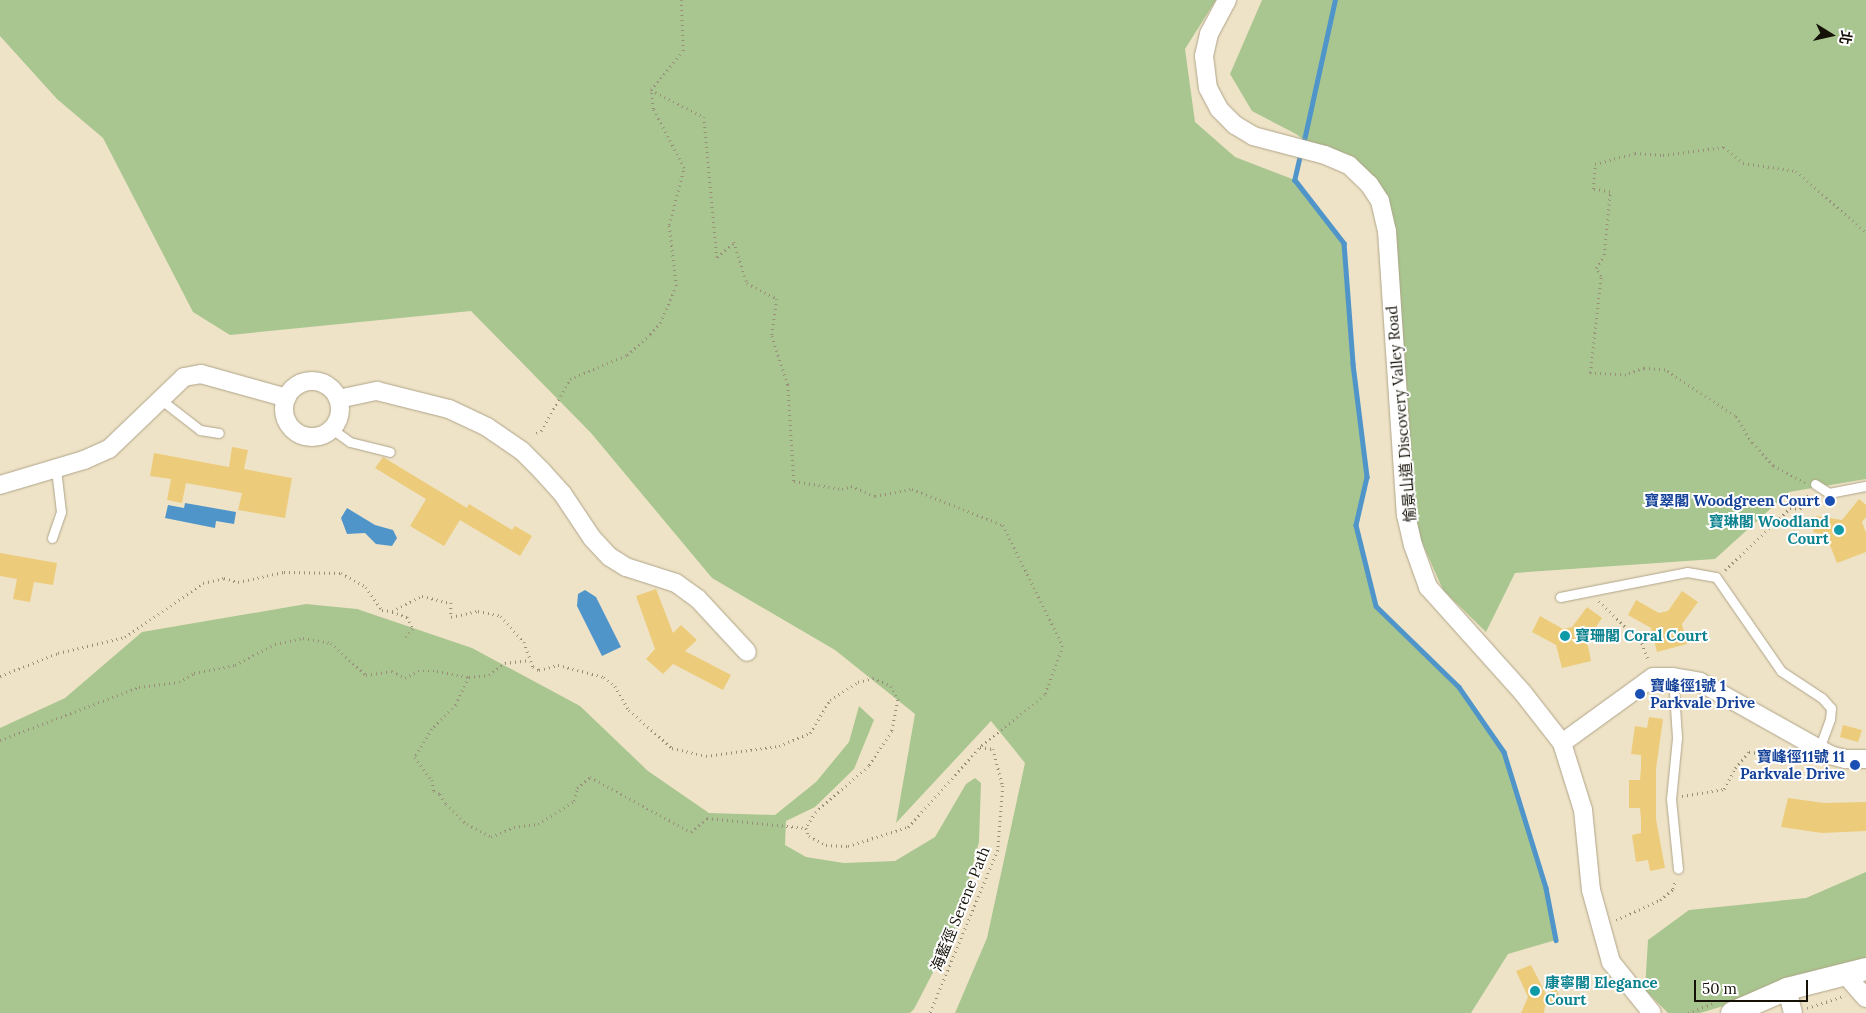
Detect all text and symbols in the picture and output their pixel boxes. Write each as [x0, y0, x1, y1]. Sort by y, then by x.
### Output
north arrow [1806, 10, 1856, 60]
text: 北 [1836, 29, 1856, 46]
street label: 愉景山道 Discovery Valley Road [1383, 305, 1419, 523]
place label: 寶翠閣 Woodgreen Court [1644, 492, 1820, 510]
marker: 寶翠閣 Woodgreen Court [1824, 495, 1836, 507]
place label: 寶琳閣 Woodland Court [1709, 512, 1829, 547]
marker: 寶琳閣 Woodland Court [1833, 524, 1845, 536]
place label: 寶珊閣 Coral Court [1575, 627, 1708, 645]
marker: 寶珊閣 Coral Court [1559, 630, 1571, 642]
place label: 寶峰徑1號 1 Parkvale Drive [1650, 676, 1755, 711]
marker: 寶峰徑1號 1 Parkvale Drive [1634, 688, 1646, 700]
place label: 寶峰徑11號 11 Parkvale Drive [1740, 747, 1845, 782]
marker: 寶峰徑11號 11 Parkvale Drive [1849, 759, 1861, 771]
street label: 海藍徑 Serene Path [927, 844, 993, 974]
scale bar [1696, 970, 1810, 1002]
place label: 康寧閣 Elegance Court [1545, 973, 1658, 1008]
text: 50 m [1702, 979, 1737, 998]
marker: 康寧閣 Elegance Court [1529, 985, 1541, 997]

